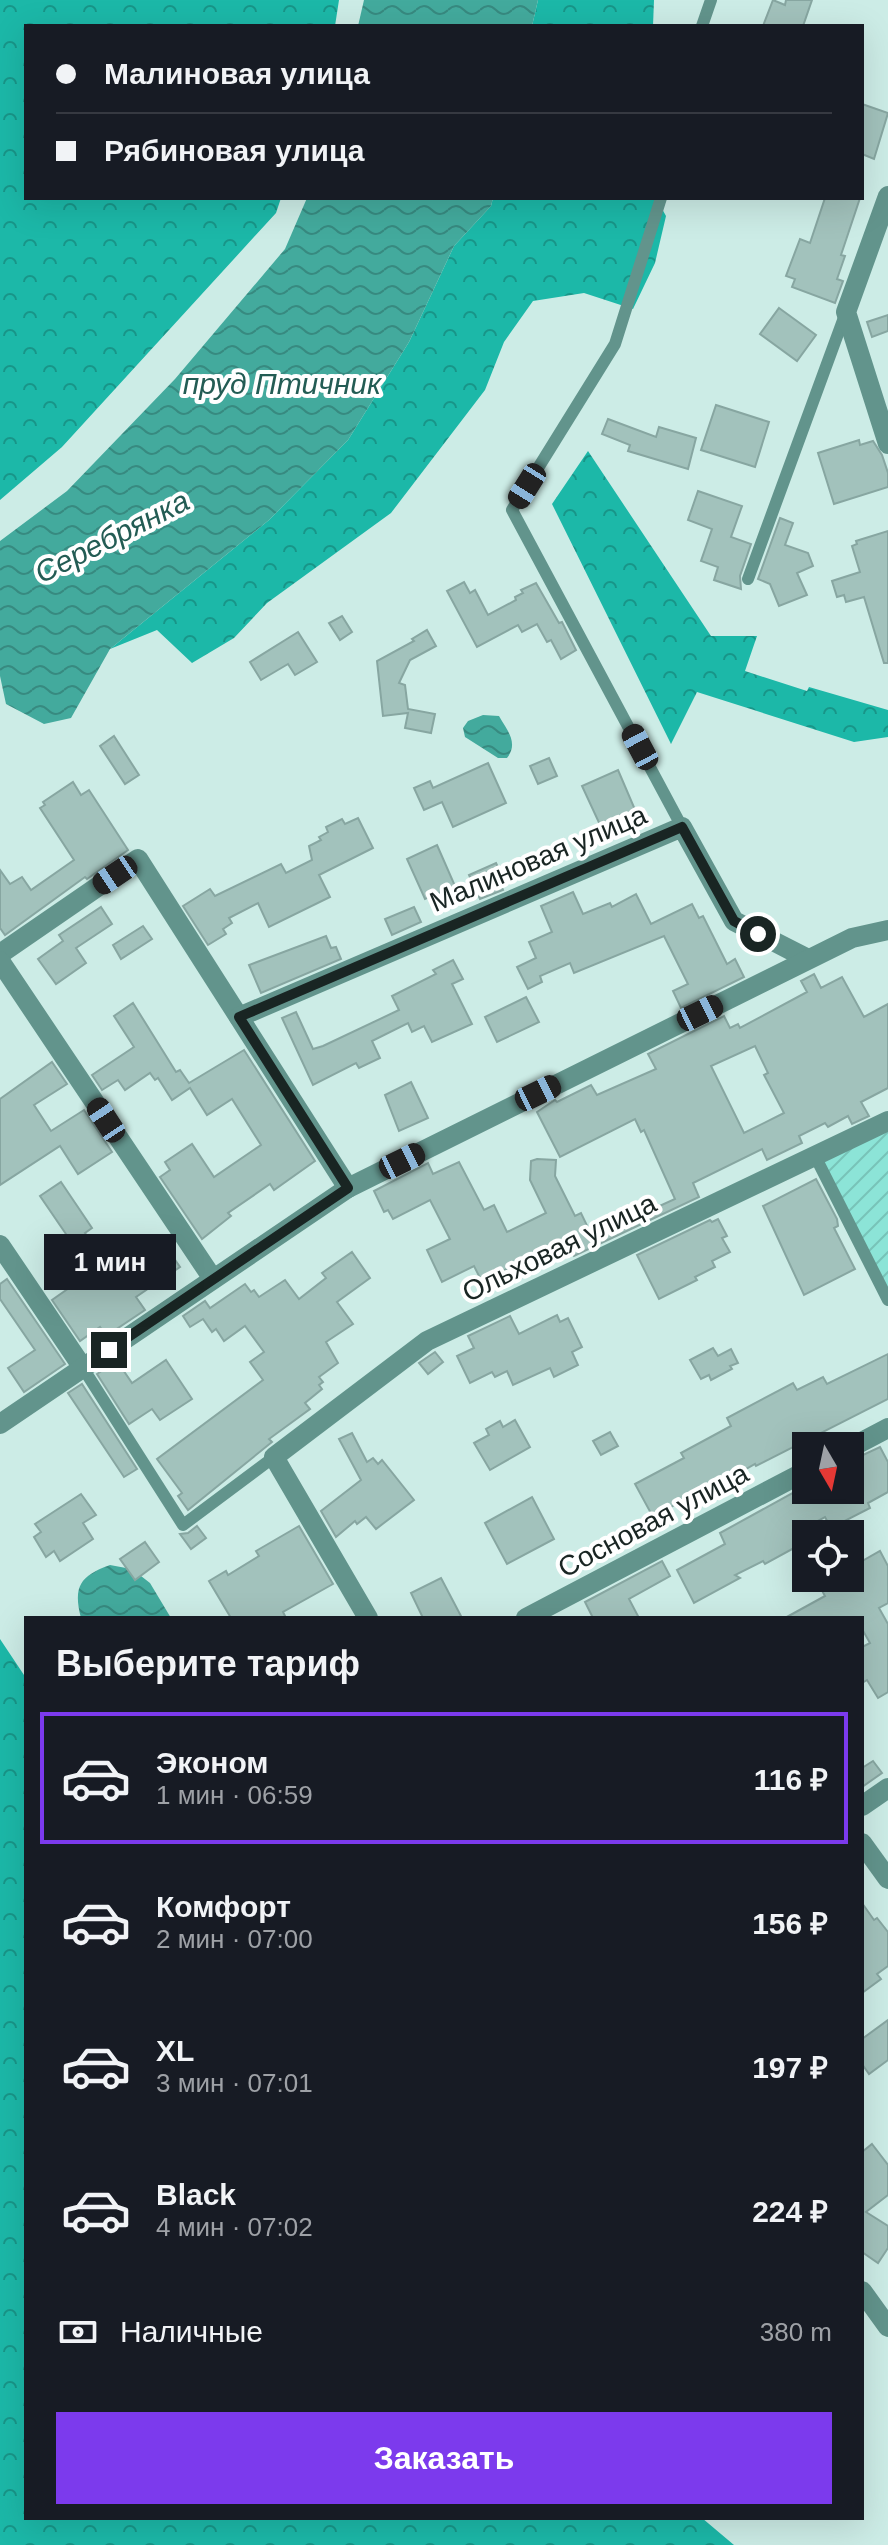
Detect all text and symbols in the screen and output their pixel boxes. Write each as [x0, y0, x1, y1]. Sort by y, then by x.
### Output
text: Малиновая улица [104, 57, 370, 90]
text: Рябиновая улица [104, 134, 364, 167]
water label: пруд Птичник [183, 367, 383, 400]
car [504, 459, 550, 513]
water label: Серебрянка [29, 484, 194, 589]
car [618, 720, 662, 774]
street label: Малиновая улица [425, 799, 652, 918]
car [88, 852, 142, 898]
route start [740, 916, 776, 952]
car [673, 992, 727, 1034]
car [511, 1072, 565, 1114]
car [83, 1093, 129, 1147]
car [375, 1140, 429, 1182]
street label: Ольховая улица [457, 1187, 662, 1308]
callout: 1 мин [43, 1234, 175, 1290]
text: 1 мин [74, 1247, 146, 1277]
route end [91, 1332, 127, 1368]
north arrow [792, 1432, 864, 1504]
map controls [792, 1432, 864, 1592]
street label: Сосновая улица [553, 1457, 754, 1584]
button: locate [792, 1520, 864, 1592]
text: Выберите тариф [56, 1643, 360, 1684]
icon: car [60, 1742, 132, 1814]
text: Эконом [156, 1746, 269, 1779]
text: 116 ₽ [754, 1763, 828, 1796]
text: 1 мин · 06:59 [156, 1780, 313, 1810]
icon: car [60, 1886, 132, 1958]
text: Комфорт [156, 1890, 291, 1923]
text: 156 ₽ [752, 1907, 828, 1940]
text: 2 мин · 07:00 [156, 1924, 313, 1954]
icon: car [60, 2030, 132, 2102]
text: XL [156, 2034, 194, 2067]
text: 197 ₽ [752, 2051, 828, 2084]
text: 3 мин · 07:01 [156, 2068, 313, 2098]
icon: car [60, 2174, 132, 2246]
text: Black [156, 2178, 236, 2211]
text: 224 ₽ [752, 2195, 828, 2228]
text: 4 мин · 07:02 [156, 2212, 313, 2242]
icon: cash [56, 2310, 100, 2354]
text: Наличные [120, 2315, 263, 2348]
text: 380 m [760, 2317, 832, 2347]
button: Заказать [56, 2412, 832, 2504]

